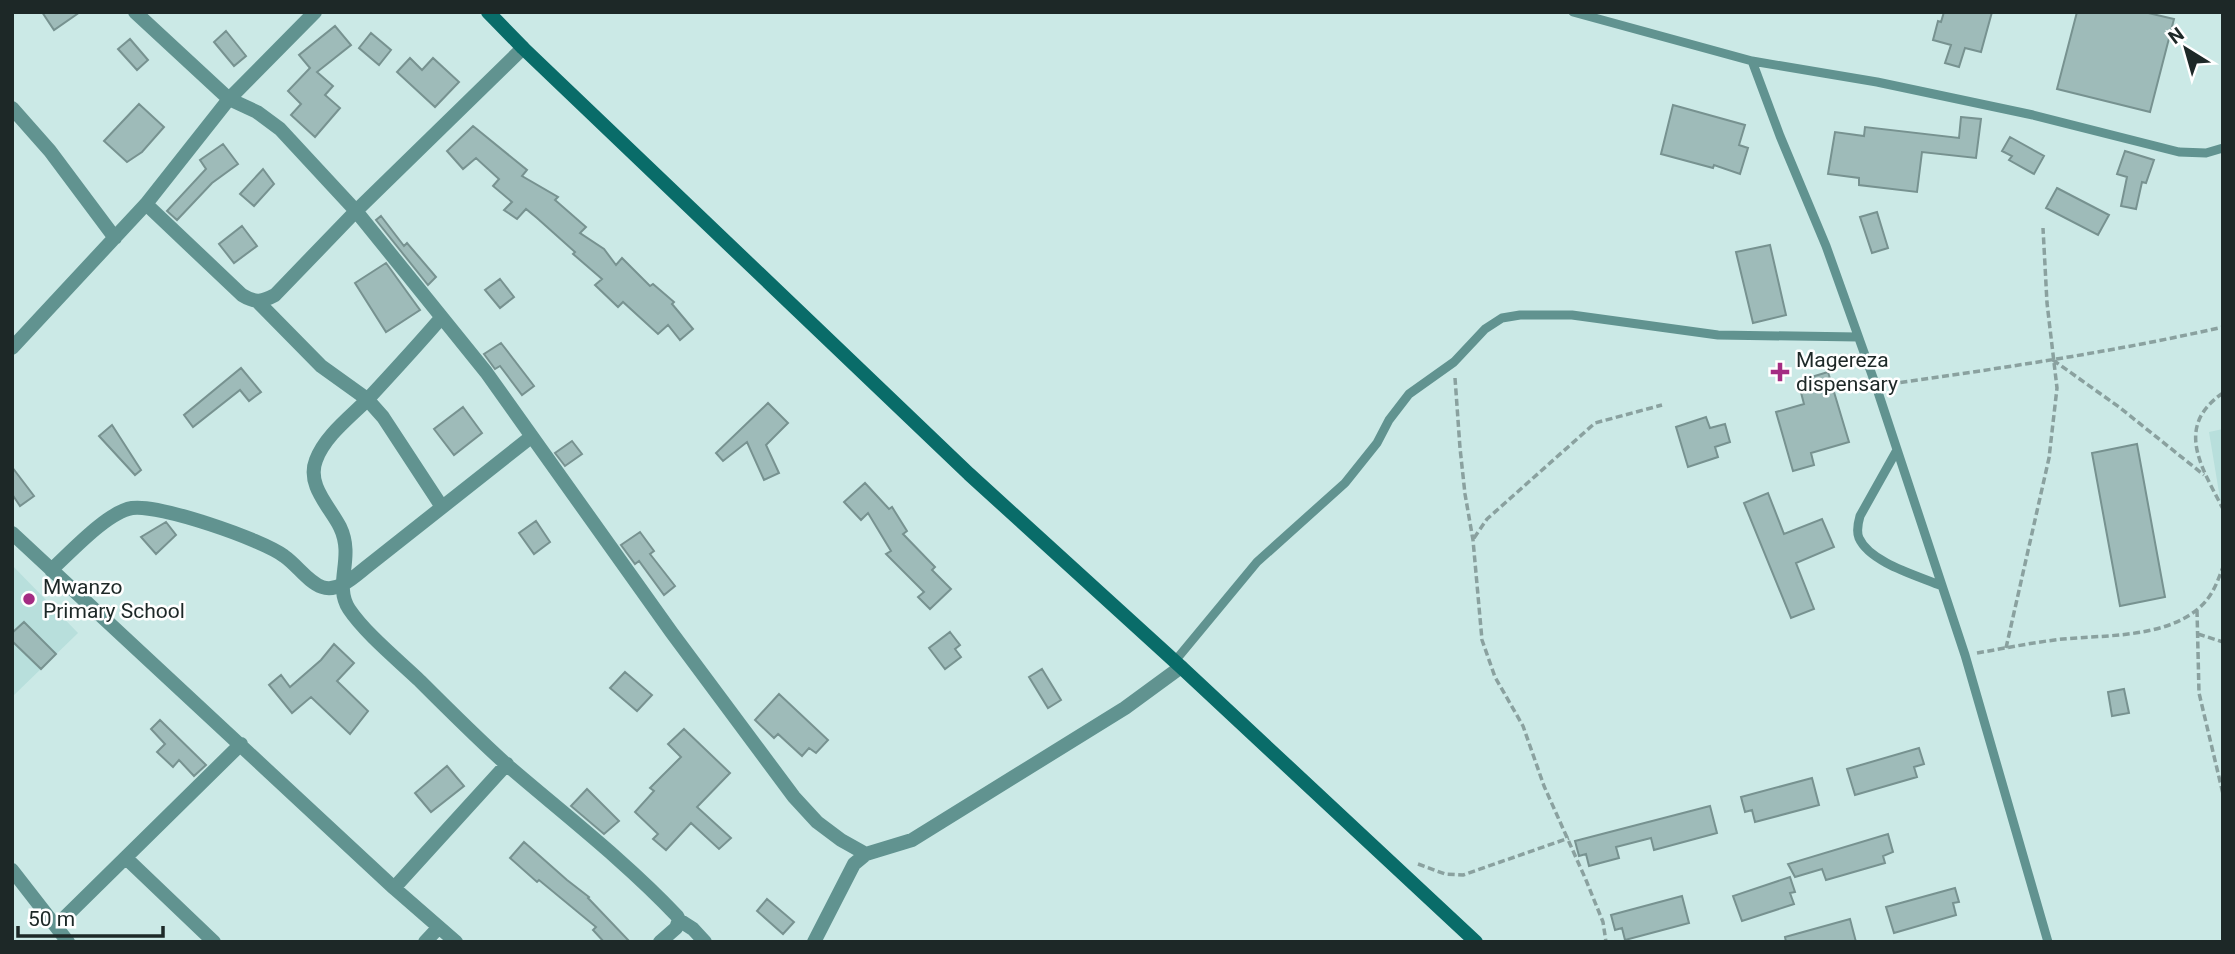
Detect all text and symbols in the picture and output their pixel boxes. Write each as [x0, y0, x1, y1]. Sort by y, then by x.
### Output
north arrow [2151, 14, 2221, 84]
text: N [2164, 23, 2188, 49]
place label: Magereza dispensary [1796, 348, 1898, 396]
marker: Magereza dispensary [1770, 362, 1790, 382]
place label: Mwanzo Primary School [43, 575, 185, 623]
marker: Mwanzo Primary School [21, 591, 37, 607]
scale bar [18, 894, 163, 938]
text: 50 m [28, 907, 75, 931]

